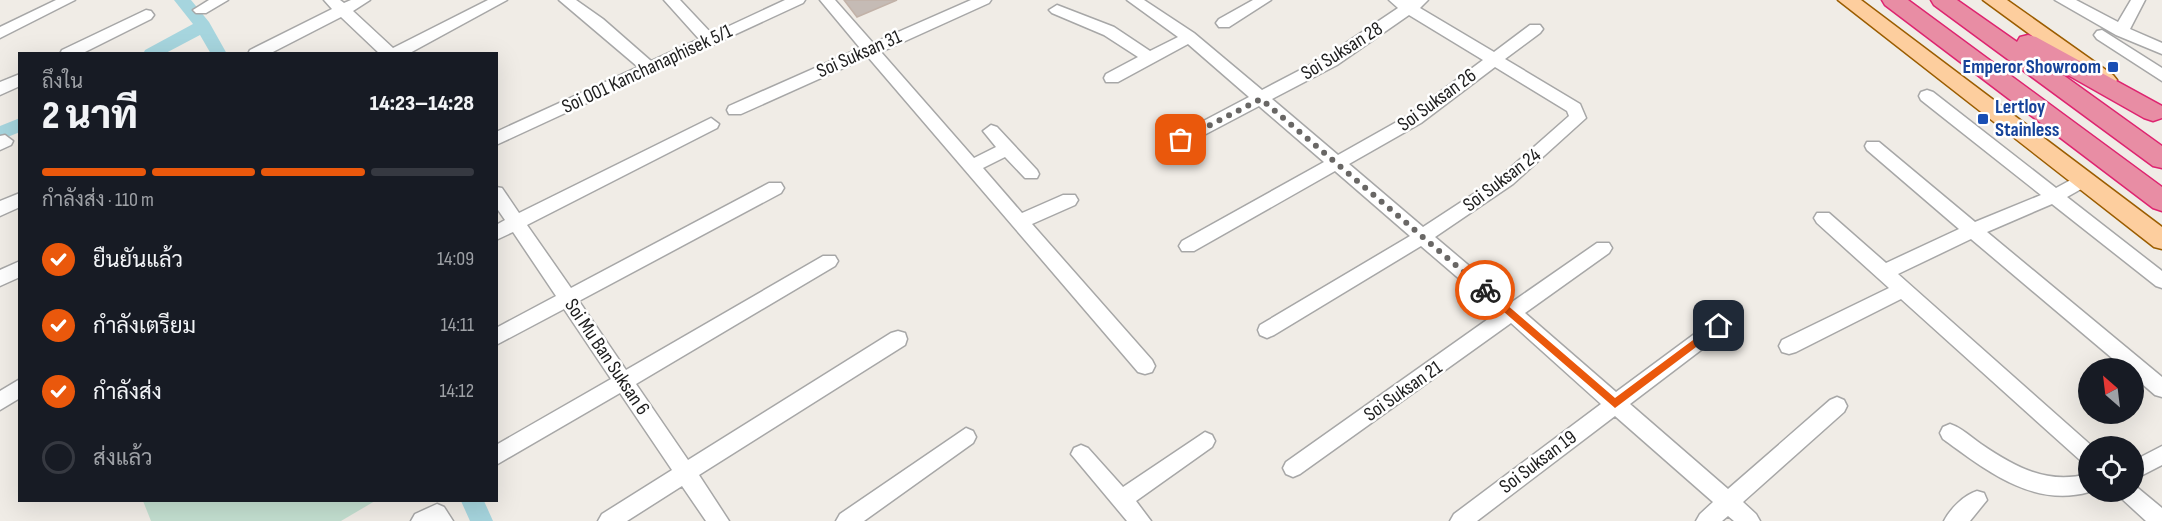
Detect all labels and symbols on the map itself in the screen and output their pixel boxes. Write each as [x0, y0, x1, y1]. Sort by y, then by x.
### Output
street label: Soi Suksan 28 [1297, 17, 1387, 85]
street label: Soi 001 Kanchanaphisek 5/1 [558, 19, 736, 119]
street label: Soi Suksan 31 [813, 25, 905, 83]
place label: Emperor Showroom [1963, 55, 2101, 79]
marker: Emperor Showroom [2106, 60, 2120, 74]
street label: Soi Suksan 26 [1393, 63, 1481, 137]
place label: Lertloy Stainless [1995, 95, 2060, 142]
marker: Lertloy Stainless [1976, 112, 1990, 126]
pin [1155, 114, 1206, 165]
street label: Soi Suksan 24 [1458, 143, 1546, 217]
courier [1455, 260, 1515, 320]
street label: Soi Mu Ban Suksan 6 [559, 294, 655, 420]
pin [1693, 300, 1744, 351]
street label: Soi Suksan 21 [1359, 355, 1447, 427]
north arrow [2078, 358, 2144, 424]
street label: Soi Suksan 19 [1495, 425, 1581, 499]

